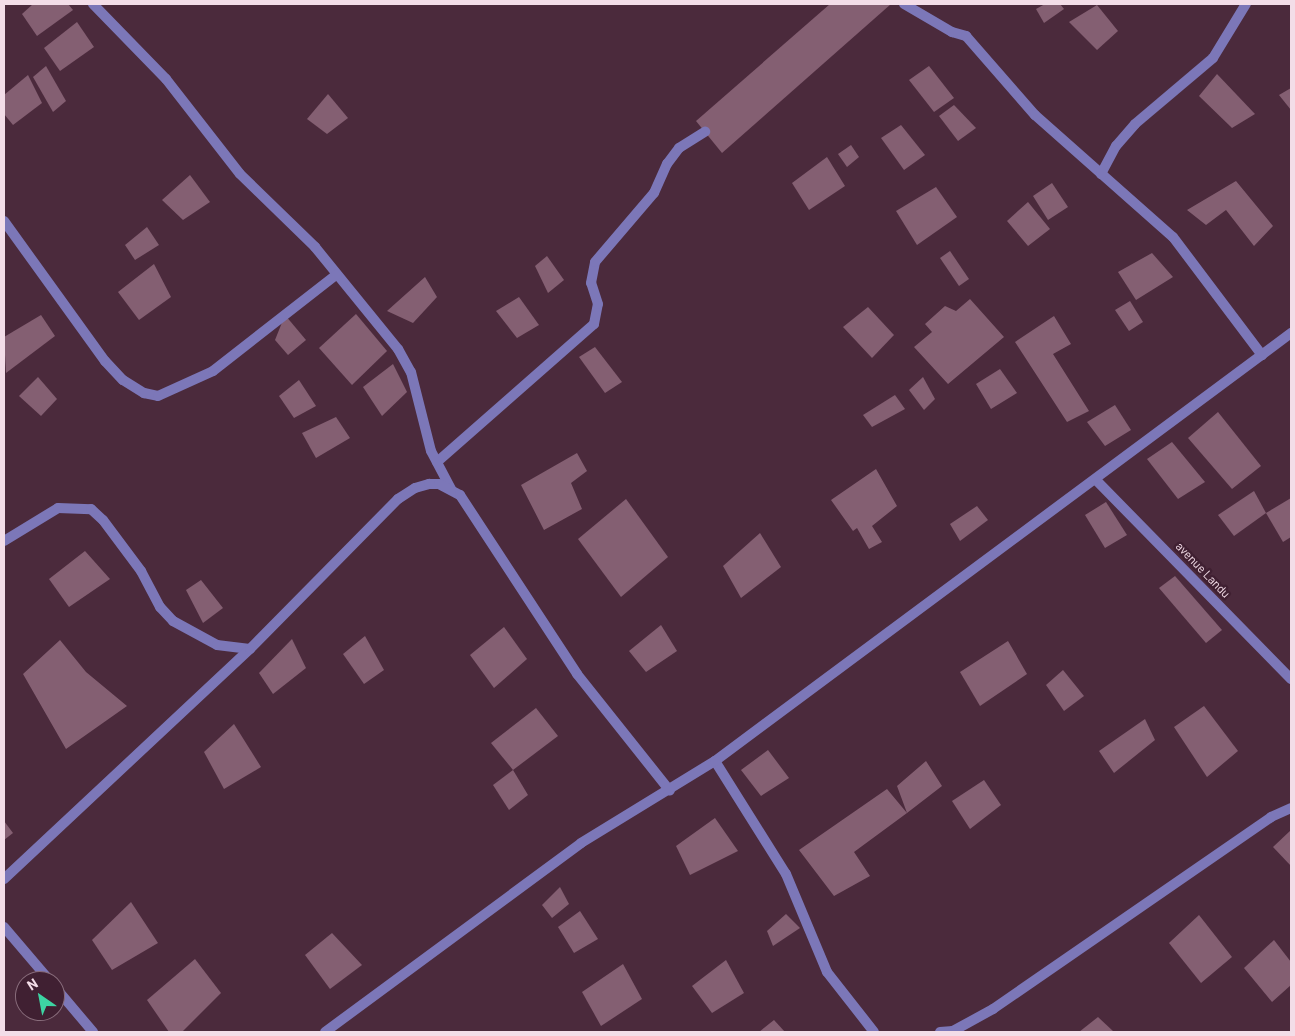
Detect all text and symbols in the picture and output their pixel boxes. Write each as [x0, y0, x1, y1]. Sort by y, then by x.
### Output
street label: avenue Landu [1173, 539, 1233, 601]
north arrow [15, 971, 65, 1021]
text: N [24, 974, 41, 994]

